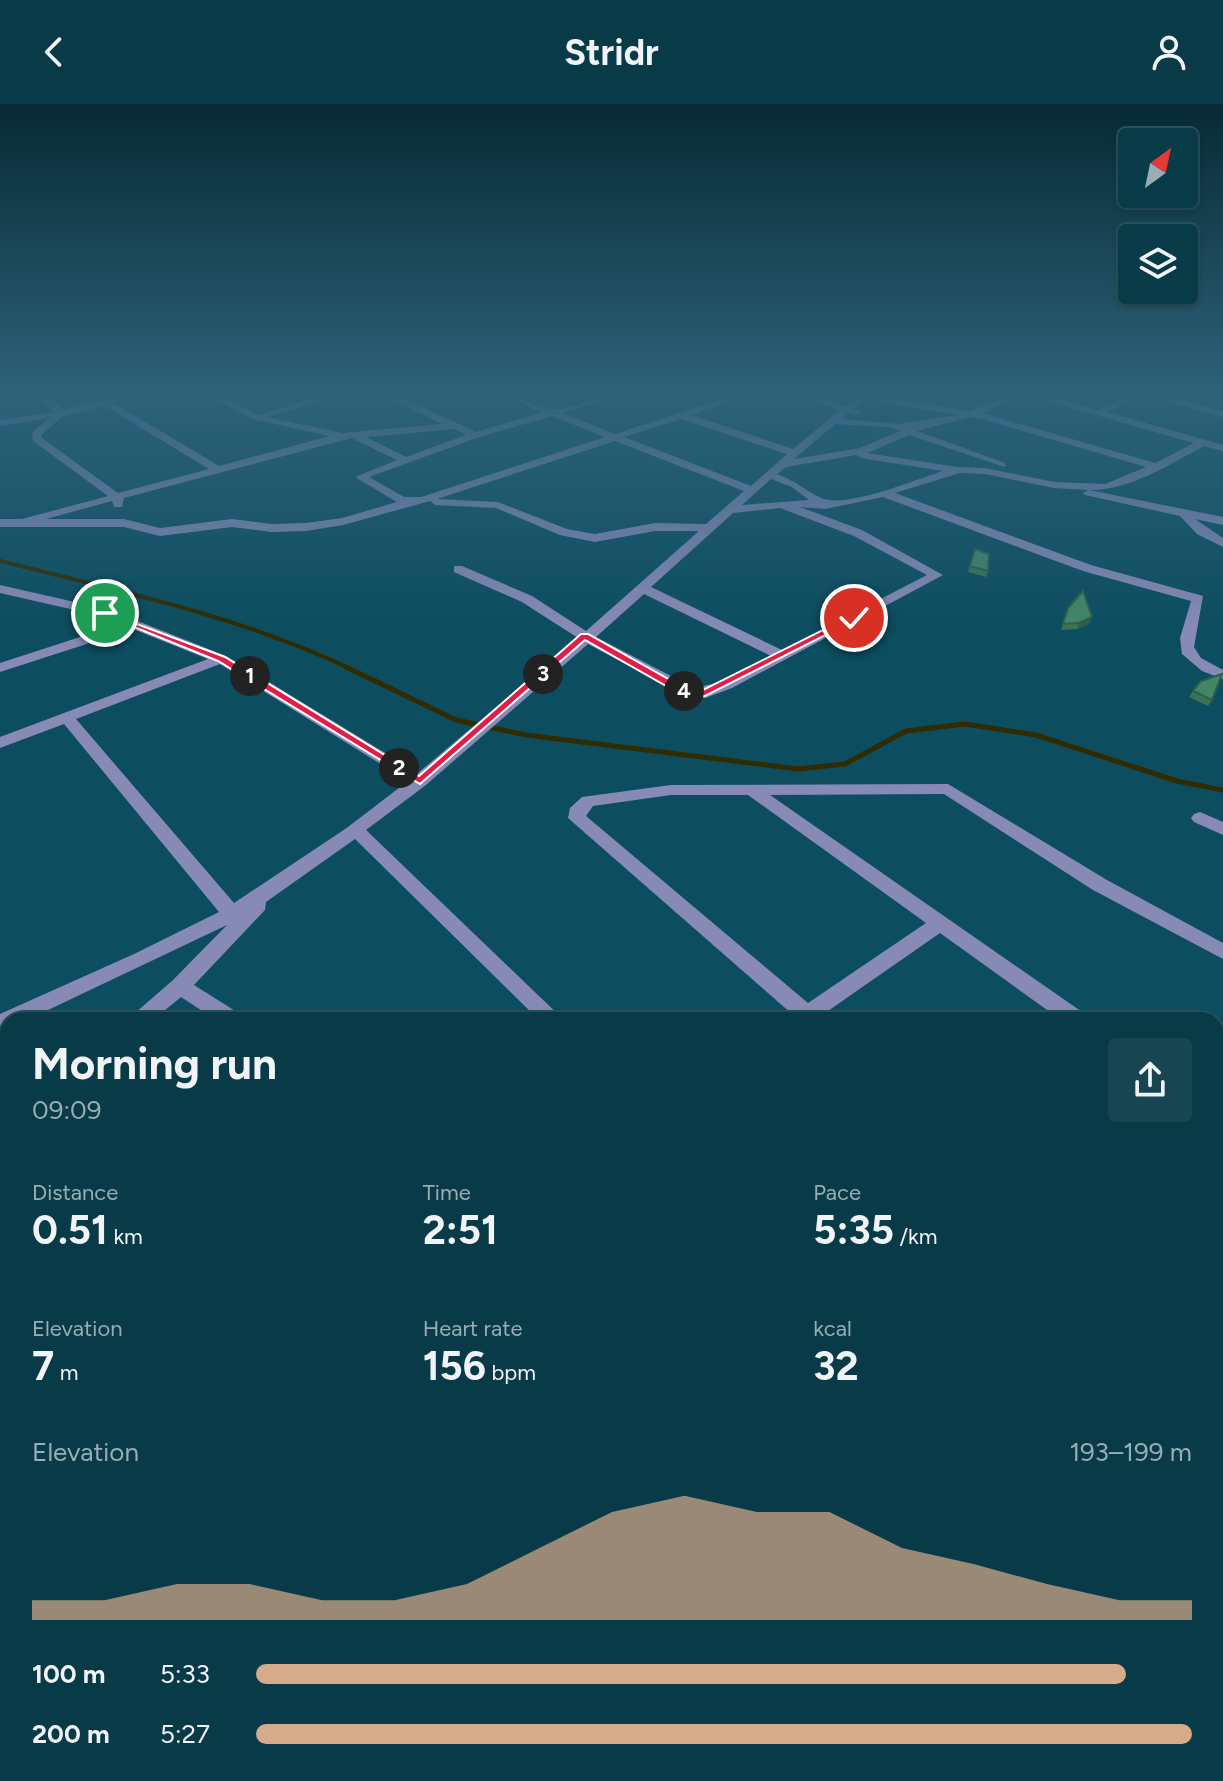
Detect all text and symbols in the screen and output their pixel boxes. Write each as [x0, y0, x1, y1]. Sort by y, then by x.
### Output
icon: back [32, 30, 76, 74]
icon: person [1147, 30, 1191, 74]
text: Stridr [564, 31, 659, 74]
north arrow [1118, 128, 1198, 208]
map controls [1118, 128, 1198, 304]
button: layers [1118, 224, 1198, 304]
pin [71, 579, 139, 647]
pin [820, 584, 888, 652]
icon: arrive [83, 591, 127, 635]
icon: check [832, 596, 876, 640]
pin: 3 [523, 654, 563, 694]
pin: 1 [230, 656, 270, 696]
text: 3 [537, 660, 549, 687]
text: 1 [245, 662, 255, 689]
pin: 4 [664, 671, 704, 711]
text: 4 [677, 677, 691, 704]
pin: 2 [379, 748, 419, 788]
text: 2 [393, 754, 405, 781]
text: Morning run [32, 1037, 277, 1090]
button: share [1108, 1038, 1192, 1122]
text: 09:09 [32, 1094, 101, 1126]
text: Distance [32, 1179, 118, 1206]
text: Time [423, 1179, 471, 1206]
text: Pace [813, 1179, 861, 1206]
text: 0.51 [32, 1206, 108, 1254]
text: 2:51 [423, 1206, 498, 1254]
text: 5:35 [813, 1206, 894, 1254]
text: km [108, 1223, 143, 1250]
text: /km [894, 1223, 937, 1250]
text: Elevation [32, 1315, 122, 1342]
text: Heart rate [423, 1315, 523, 1342]
text: kcal [813, 1315, 852, 1342]
text: 7 [32, 1342, 54, 1390]
text: 156 [423, 1342, 486, 1390]
text: 32 [813, 1342, 859, 1390]
text: m [54, 1359, 78, 1386]
text: bpm [486, 1359, 536, 1386]
text: Elevation [32, 1436, 139, 1468]
text: 193–199 m [1069, 1436, 1192, 1468]
text: 100 m [32, 1658, 106, 1690]
text: 5:33 [160, 1658, 210, 1690]
text: 200 m [32, 1718, 110, 1750]
text: 5:27 [160, 1718, 210, 1750]

